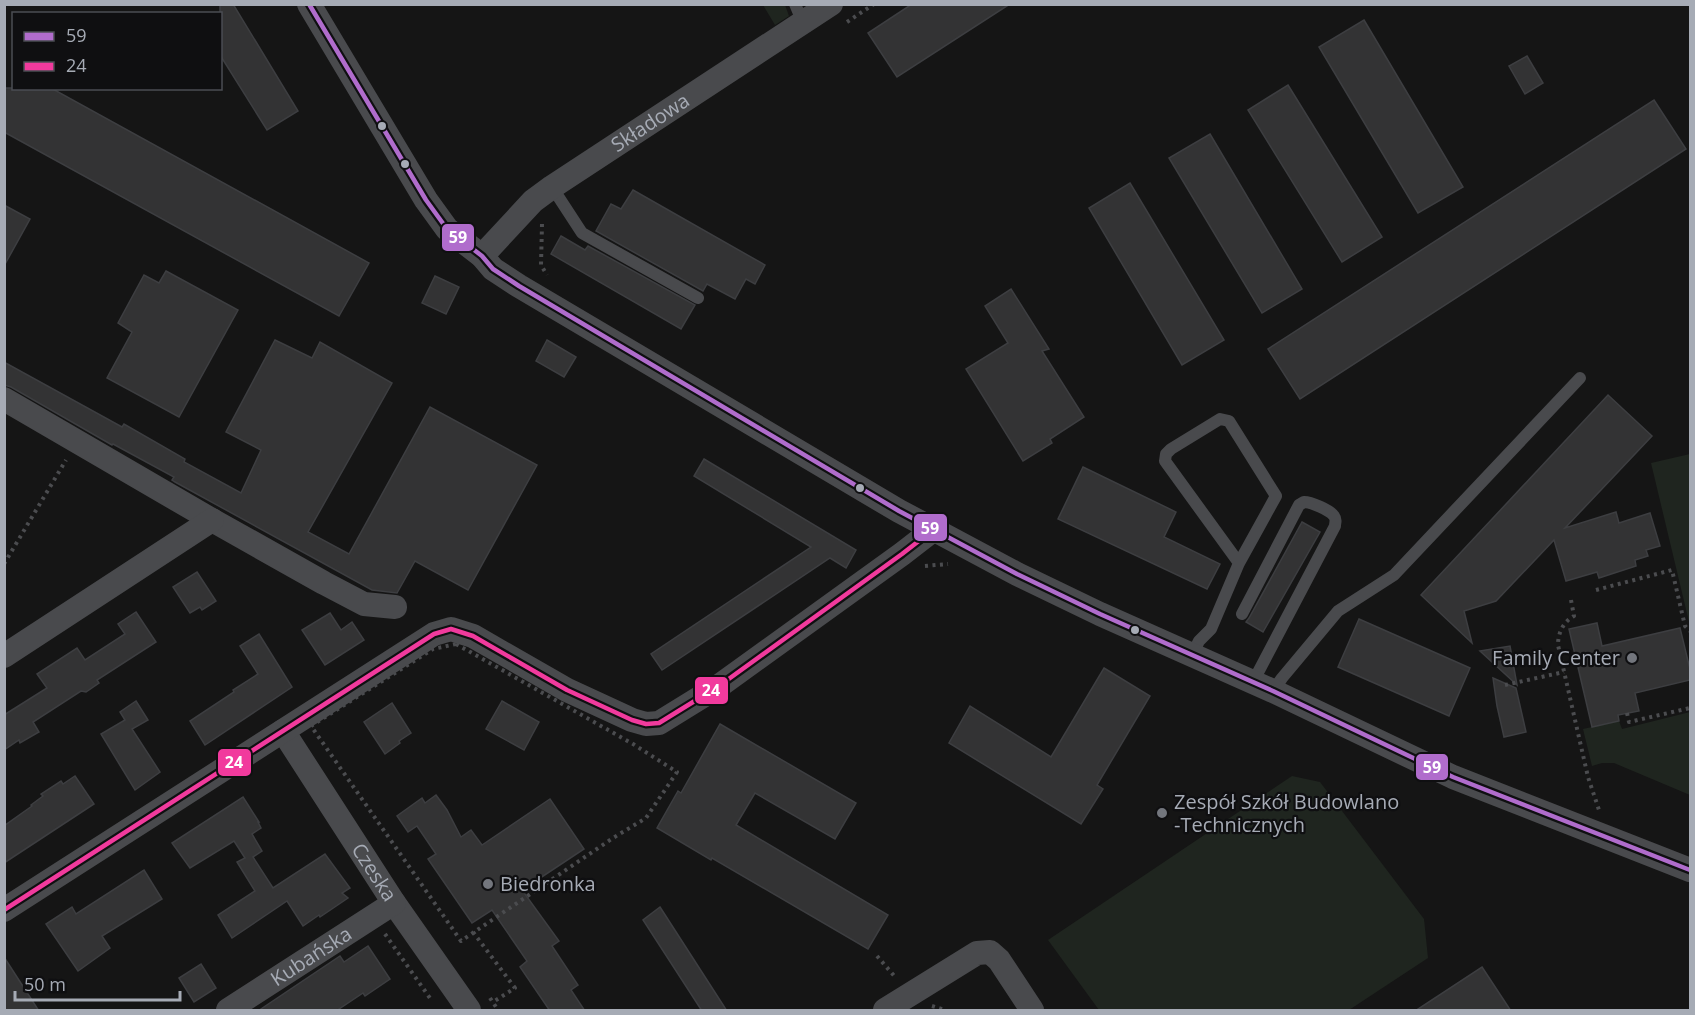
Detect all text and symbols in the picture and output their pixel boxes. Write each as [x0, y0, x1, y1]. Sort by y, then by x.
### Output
legend [12, 12, 222, 90]
text: 59 [66, 23, 87, 47]
text: 24 [66, 53, 87, 77]
street label: Składowa [605, 87, 694, 158]
unlabelled marker [376, 120, 388, 132]
unlabelled marker [399, 158, 411, 170]
line badge: 59 [441, 223, 475, 252]
text: 59 [449, 226, 467, 248]
unlabelled marker [854, 482, 866, 494]
line badge: 59 [913, 513, 948, 542]
text: 59 [921, 517, 939, 539]
unlabelled marker [1129, 624, 1141, 636]
place label: Family Center [1492, 644, 1620, 671]
marker: Family Center [1625, 651, 1639, 665]
line badge: 24 [694, 676, 729, 705]
text: 24 [702, 679, 720, 701]
line badge: 24 [217, 748, 252, 777]
text: 24 [225, 751, 243, 773]
line badge: 59 [1415, 753, 1449, 781]
text: 59 [1423, 756, 1441, 778]
place label: Zespół Szkół Budowlano -Technicznych [1174, 788, 1399, 838]
marker: Zespół Szkół Budowlano -Technicznych [1155, 806, 1169, 820]
street label: Czeska [346, 838, 403, 906]
place label: Biedronka [500, 870, 596, 897]
marker: Biedronka [481, 877, 495, 891]
street label: Kubańska [265, 920, 357, 992]
scale bar [15, 964, 180, 1002]
text: 50 m [24, 972, 66, 996]

